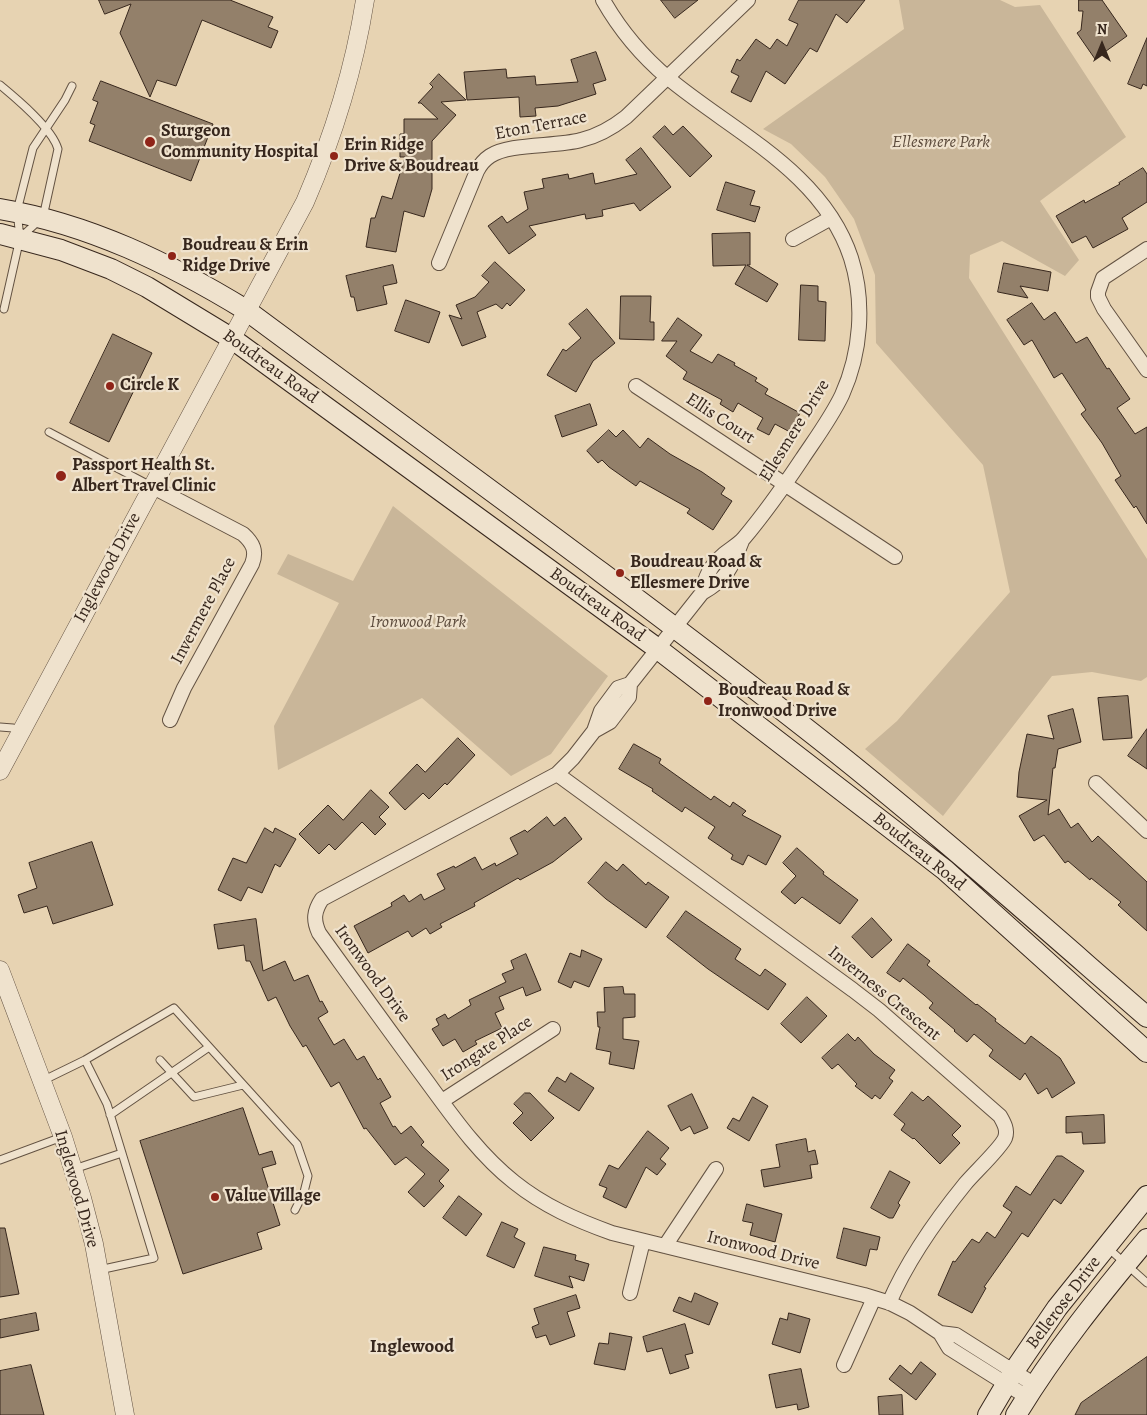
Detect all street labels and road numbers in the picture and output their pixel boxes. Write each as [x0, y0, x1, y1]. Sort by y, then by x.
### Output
street label: Eton Terrace [493, 107, 589, 145]
street label: Boudreau Road [218, 325, 322, 409]
street label: Ellesmere Drive [755, 376, 835, 486]
street label: Ellis Court [682, 389, 758, 449]
street label: Inglewood Drive [70, 509, 146, 627]
street label: Invermere Place [167, 554, 241, 668]
street label: Boudreau Road [545, 563, 649, 647]
street label: Boudreau Road [868, 808, 970, 896]
street label: Ironwood Drive [329, 921, 415, 1027]
street label: Inverness Crescent [823, 942, 945, 1046]
street label: Irongate Place [437, 1011, 537, 1087]
street label: Inglewood Drive [49, 1128, 103, 1250]
street label: Ironwood Drive [704, 1227, 822, 1275]
street label: Bellerose Drive [1022, 1252, 1106, 1354]

